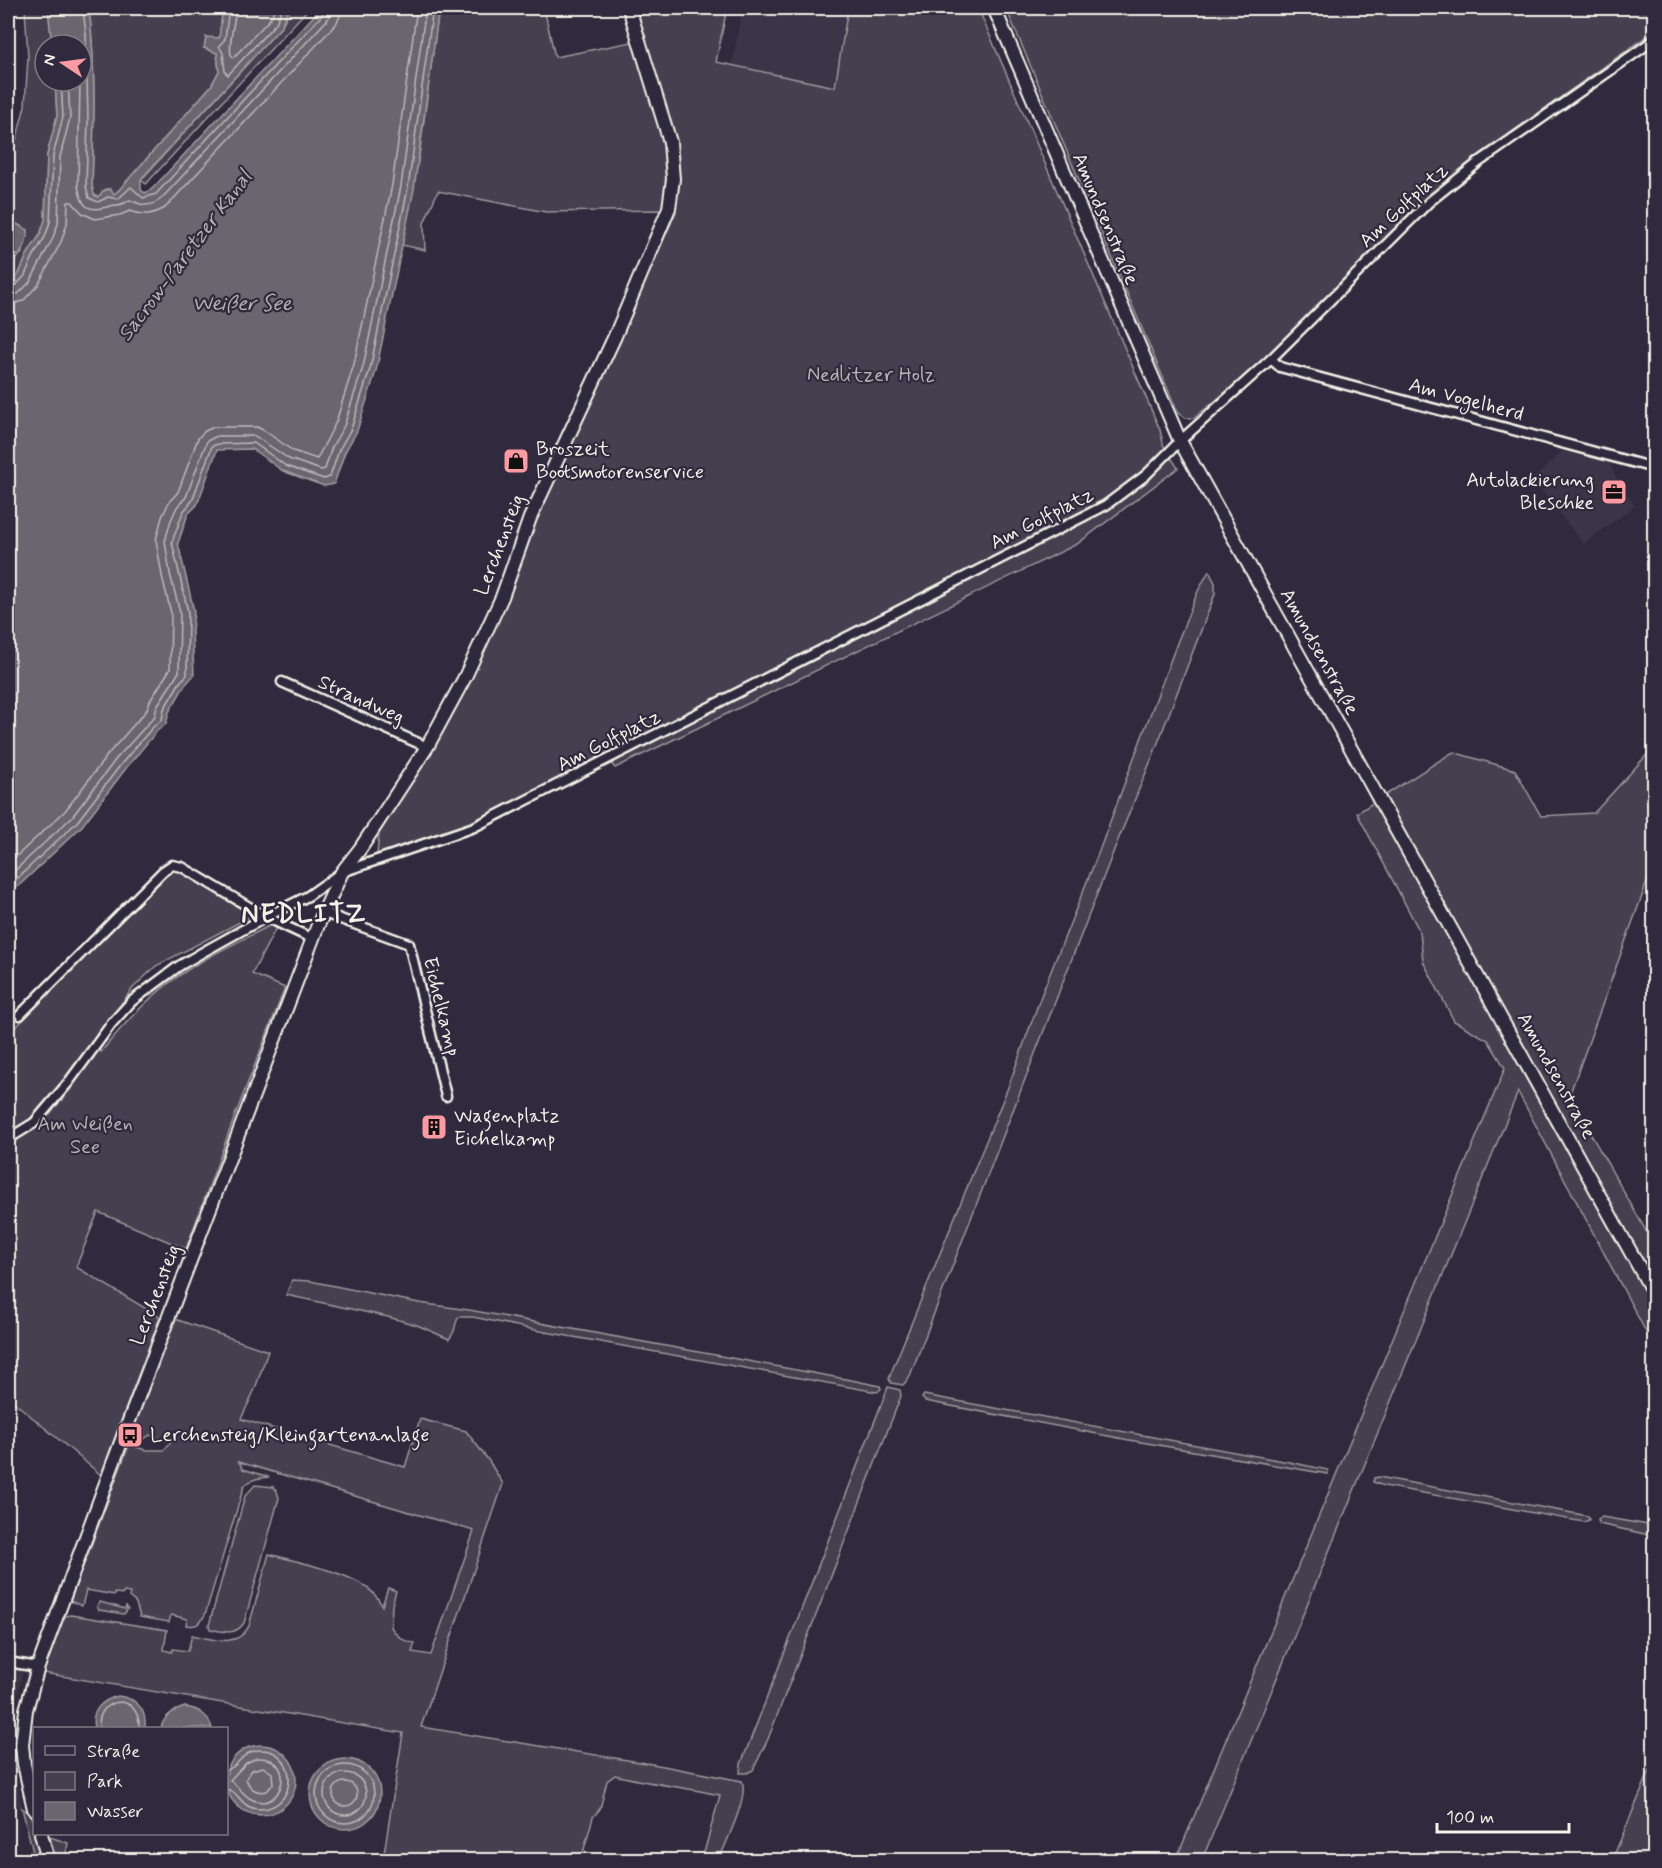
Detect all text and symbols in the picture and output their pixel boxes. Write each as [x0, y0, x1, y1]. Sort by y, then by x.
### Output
north arrow [33, 33, 93, 93]
text: N [38, 52, 61, 68]
street label: Amundsenstraße [1065, 149, 1145, 289]
street label: Am Golfplatz [1354, 157, 1455, 254]
water label: Sacrow-Paretzer Kanal [111, 163, 260, 347]
water label: Weißer See [192, 290, 293, 318]
park label: Nedlitzer Holz [807, 362, 935, 389]
street label: Am Vogelherd [1405, 372, 1526, 429]
place label: Broszeit Bootsmotorenservice [536, 436, 704, 486]
shop icon: Broszeit Bootsmotorenservice [501, 446, 531, 476]
place label: Autolackierung Bleschke [1466, 467, 1594, 517]
office icon: Autolackierung Bleschke [1599, 477, 1629, 507]
street label: Am Golfplatz [986, 481, 1099, 557]
street label: Lerchensteig [468, 491, 532, 599]
street label: Amundsenstraße [1273, 584, 1365, 720]
street label: Strandweg [314, 669, 408, 731]
street label: Am Golfplatz [553, 703, 666, 779]
district label: NEDLITZ [241, 898, 367, 932]
street label: Eichelkamp [416, 954, 466, 1060]
street label: Amundsenstraße [1510, 1008, 1602, 1144]
place label: Wagenplatz Eichelkamp [454, 1103, 560, 1153]
park label: Am Weißen See [37, 1111, 133, 1161]
building icon: Wagenplatz Eichelkamp [419, 1112, 449, 1142]
street label: Lerchensteig [124, 1241, 188, 1349]
bus stop icon: Lerchensteig/Kleingartenanlage [115, 1420, 145, 1450]
place label: Lerchensteig/Kleingartenanlage [150, 1422, 430, 1451]
legend [33, 1727, 228, 1835]
text: Straße [87, 1740, 140, 1764]
text: Park [87, 1770, 123, 1794]
scale bar [1437, 1796, 1569, 1834]
text: Wasser [87, 1800, 144, 1824]
text: 100 m [1446, 1806, 1494, 1830]

